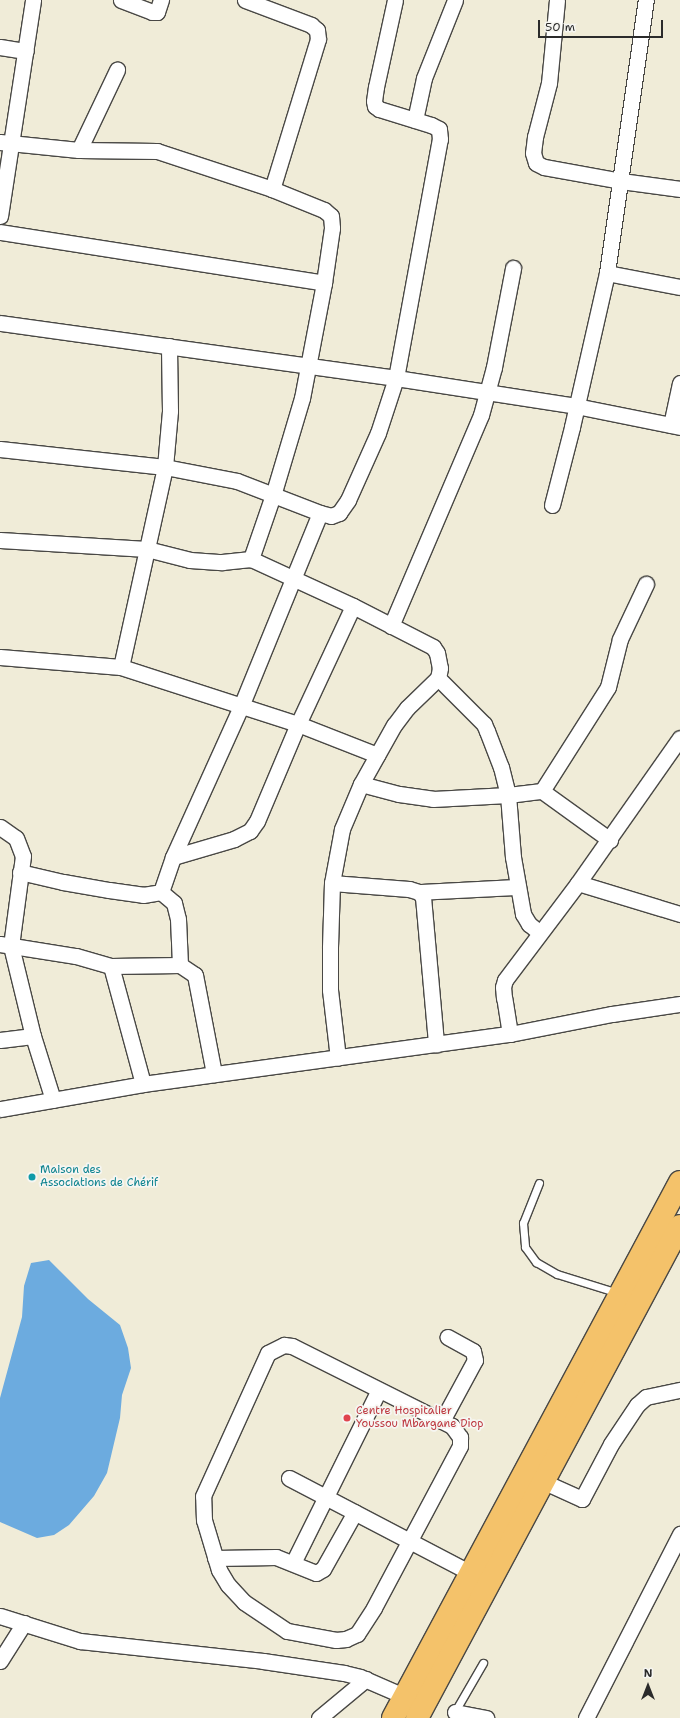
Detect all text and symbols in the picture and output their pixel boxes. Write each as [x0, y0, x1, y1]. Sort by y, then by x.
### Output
scale bar [540, 12, 665, 38]
text: 50 m [545, 19, 575, 35]
place label: Maison des Associations de Chérif [40, 1164, 158, 1190]
marker: Maison des Associations de Chérif [27, 1172, 37, 1182]
place label: Centre Hospitalier Youssou Mbargane Diop [356, 1405, 483, 1431]
marker: Centre Hospitalier Youssou Mbargane Diop [341, 1412, 353, 1424]
north arrow [628, 1666, 668, 1706]
text: N [644, 1666, 652, 1681]

